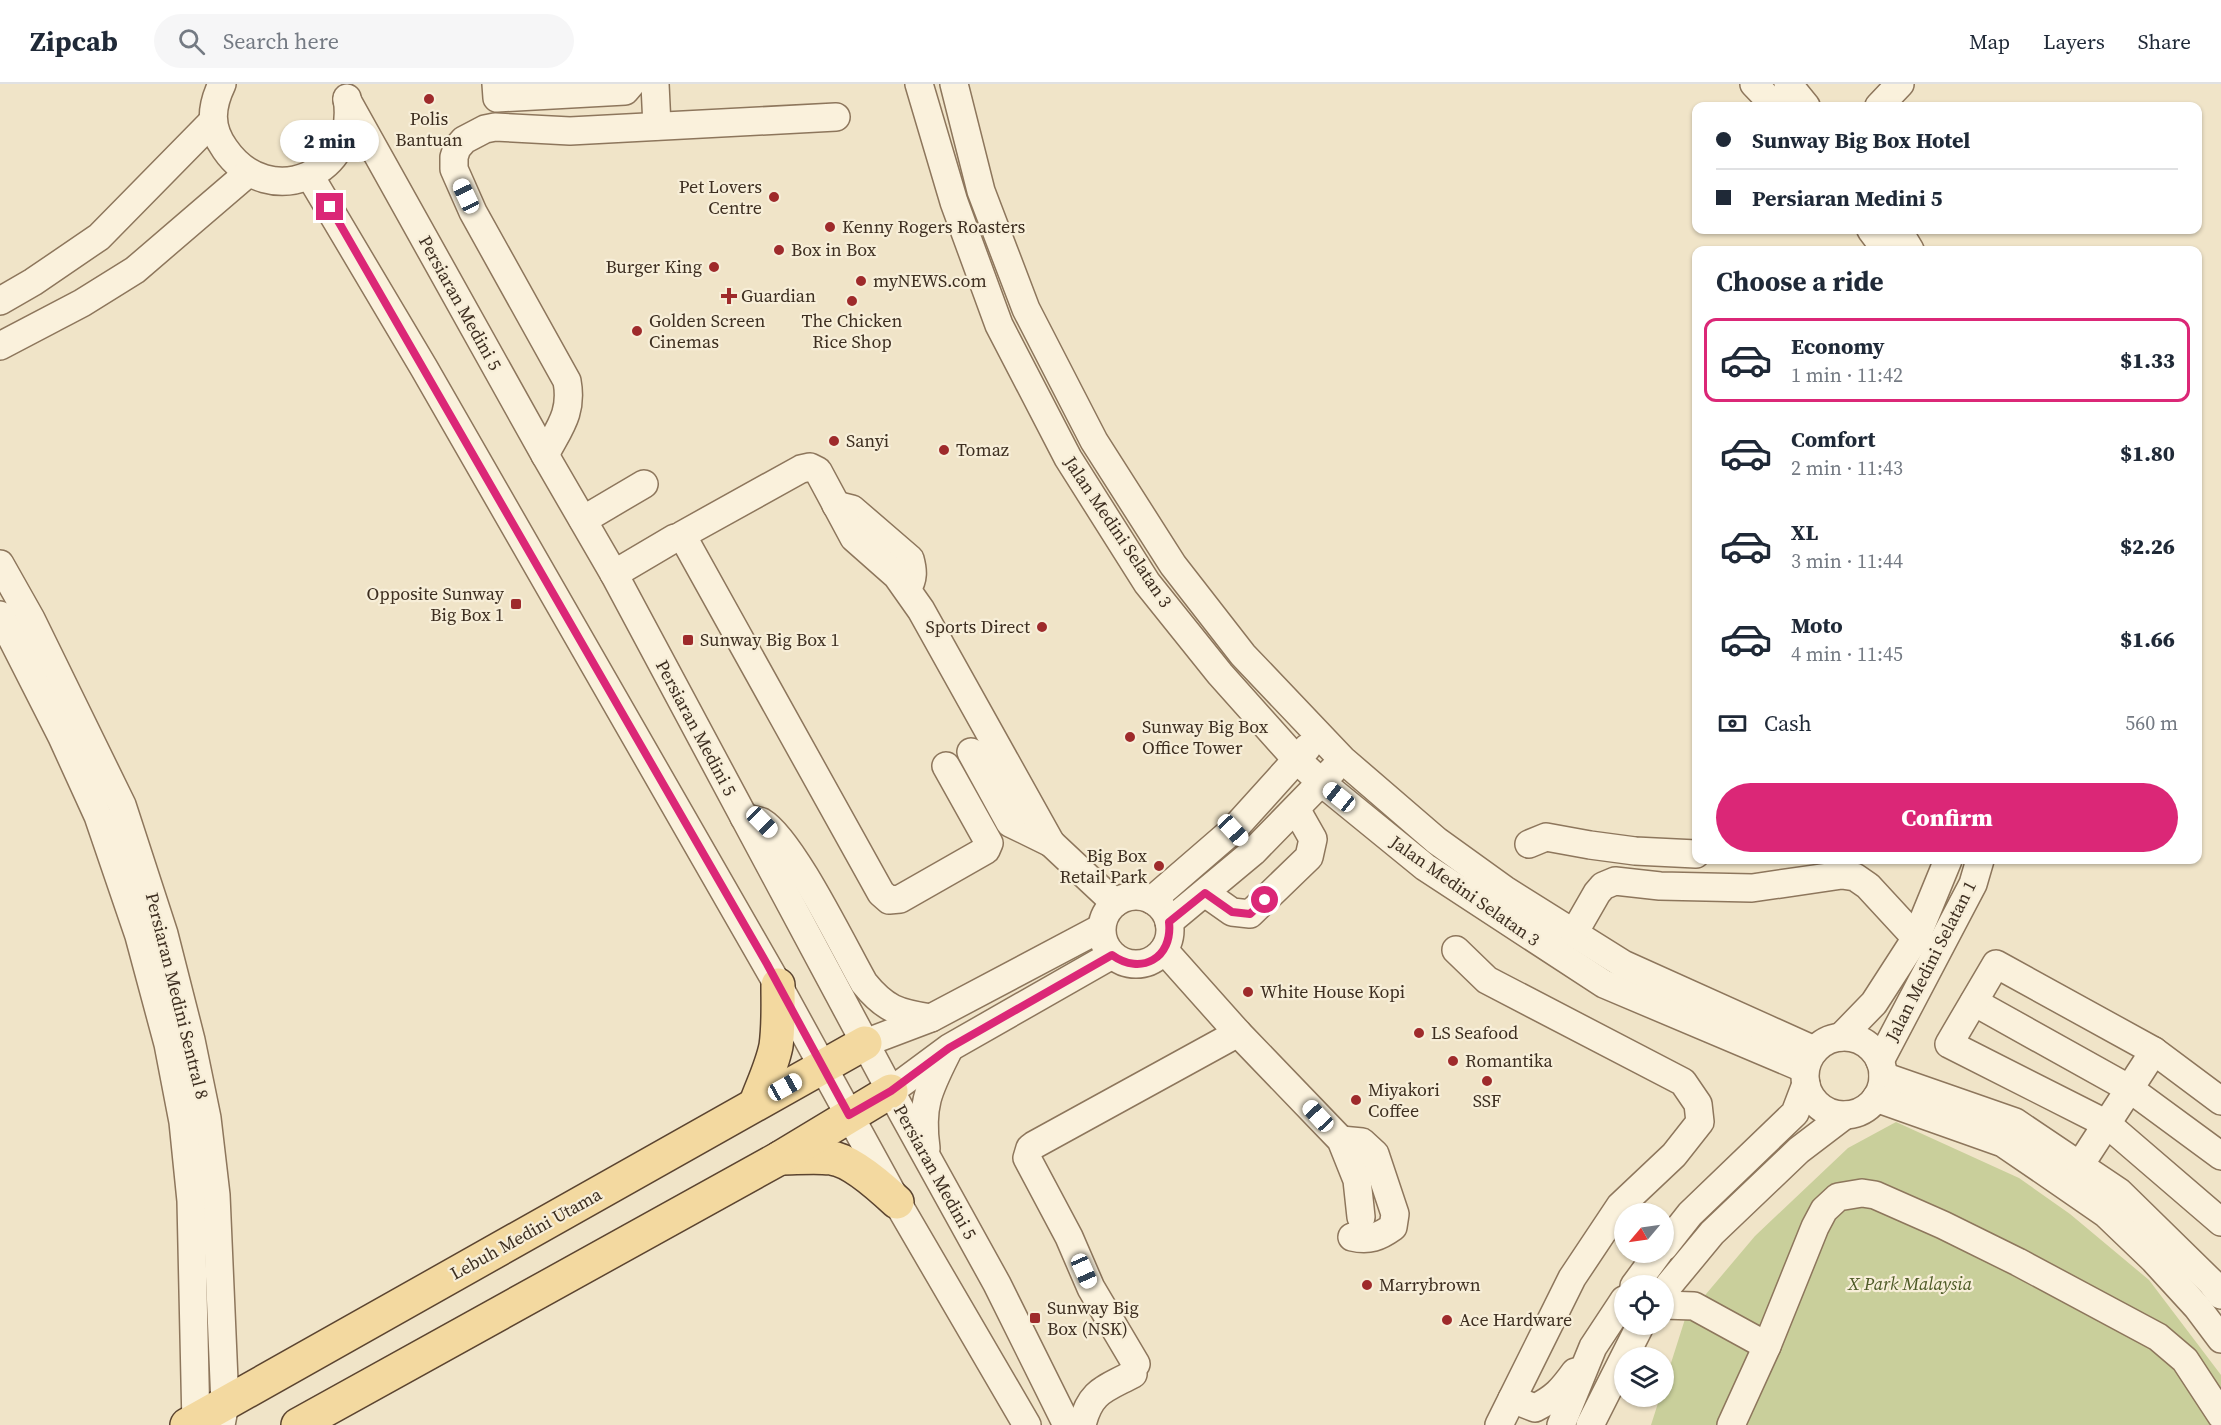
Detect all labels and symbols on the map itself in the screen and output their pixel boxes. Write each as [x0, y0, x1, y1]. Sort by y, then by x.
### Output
marker: Polis Bantuan [422, 92, 436, 106]
place label: Polis Bantuan [395, 106, 463, 152]
callout: 2 min [280, 120, 380, 162]
place label: Pet Lovers Centre [679, 174, 762, 220]
car [450, 176, 482, 216]
marker: Pet Lovers Centre [767, 190, 781, 204]
route end [316, 193, 343, 220]
place label: Kenny Rogers Roasters [842, 214, 1026, 239]
marker: Kenny Rogers Roasters [823, 220, 837, 234]
street label: Persiaran Medini 5 [413, 231, 508, 375]
place label: Box in Box [791, 237, 877, 262]
marker: Box in Box [772, 243, 786, 257]
place label: Burger King [605, 254, 702, 279]
marker: Burger King [707, 260, 721, 274]
place label: myNEWS.com [873, 268, 987, 293]
marker: myNEWS.com [854, 274, 868, 288]
place label: Guardian [741, 283, 816, 308]
marker: Guardian [722, 289, 736, 303]
marker: The Chicken Rice Shop [845, 294, 859, 308]
place label: Golden Screen Cinemas [649, 308, 766, 354]
place label: The Chicken Rice Shop [802, 308, 902, 354]
marker: Golden Screen Cinemas [630, 324, 644, 338]
place label: Sanyi [846, 428, 889, 453]
marker: Sanyi [827, 434, 841, 448]
place label: Tomaz [956, 437, 1009, 462]
marker: Tomaz [937, 443, 951, 457]
street label: Jalan Medini Selatan 3 [1058, 450, 1178, 612]
place label: Opposite Sunway Big Box 1 [367, 581, 505, 627]
marker: Opposite Sunway Big Box 1 [509, 597, 523, 611]
place label: Sports Direct [925, 614, 1030, 639]
marker: Sports Direct [1035, 620, 1049, 634]
place label: Sunway Big Box 1 [700, 627, 839, 652]
marker: Sunway Big Box 1 [681, 633, 695, 647]
street label: Persiaran Medini 5 [650, 655, 743, 800]
place label: Sunway Big Box Office Tower [1142, 714, 1269, 760]
marker: Sunway Big Box Office Tower [1123, 730, 1137, 744]
car [1319, 779, 1359, 815]
car [743, 803, 781, 841]
car [1214, 811, 1252, 849]
street label: Jalan Medini Selatan 3 [1385, 829, 1545, 952]
place label: Big Box Retail Park [1059, 843, 1148, 889]
marker: Big Box Retail Park [1152, 859, 1166, 873]
street label: Jalan Medini Selatan 1 [1879, 876, 1982, 1046]
route start [1251, 886, 1278, 913]
street label: Persiaran Medini Sentral 8 [140, 890, 215, 1102]
place label: White House Kopi [1260, 979, 1405, 1004]
marker: White House Kopi [1241, 985, 1255, 999]
place label: LS Seafood [1431, 1020, 1518, 1045]
marker: LS Seafood [1412, 1026, 1426, 1040]
place label: Romantika [1465, 1048, 1554, 1073]
marker: Romantika [1446, 1054, 1460, 1068]
car [765, 1070, 805, 1104]
marker: SSF [1480, 1074, 1494, 1088]
place label: Miyakori Coffee [1368, 1077, 1440, 1123]
place label: SSF [1473, 1088, 1501, 1113]
marker: Miyakori Coffee [1349, 1093, 1363, 1107]
car [1299, 1097, 1337, 1135]
street label: Persiaran Medini 5 [888, 1100, 983, 1244]
street label: Lebuh Medini Utama [446, 1181, 607, 1286]
north arrow [1614, 1203, 1674, 1263]
car [1068, 1251, 1100, 1291]
park label: X Park Malaysia [1847, 1271, 1973, 1296]
place label: Marrybrown [1379, 1272, 1481, 1297]
marker: Marrybrown [1360, 1278, 1374, 1292]
place label: Sunway Big Box (NSK) [1047, 1295, 1139, 1341]
place label: Ace Hardware [1459, 1307, 1572, 1332]
marker: Sunway Big Box (NSK) [1028, 1311, 1042, 1325]
marker: Ace Hardware [1440, 1313, 1454, 1327]

